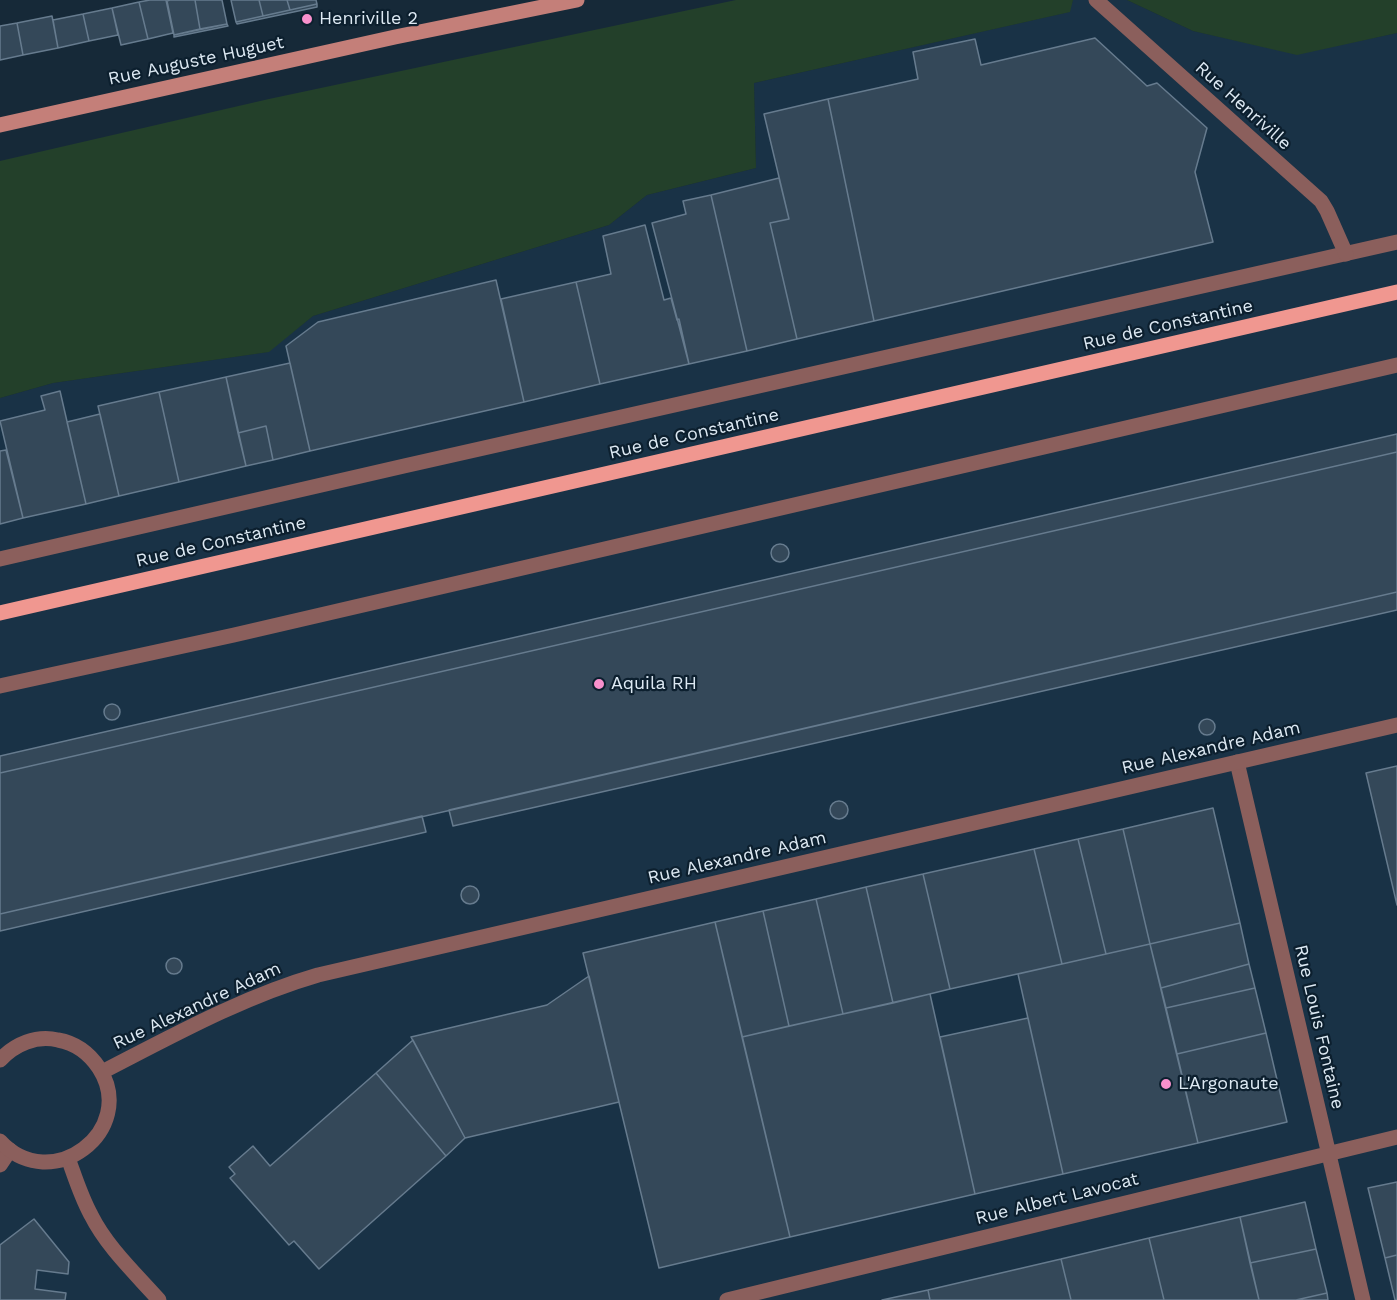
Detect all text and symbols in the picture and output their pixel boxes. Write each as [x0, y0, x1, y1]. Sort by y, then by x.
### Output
place label: Henriville 2 [319, 8, 418, 30]
marker: Henriville 2 [300, 12, 314, 26]
street label: Rue Auguste Huguet [106, 32, 286, 90]
street label: Rue Henriville [1191, 57, 1295, 155]
street label: Rue de Constantine [1081, 295, 1255, 355]
street label: Rue de Constantine [607, 404, 781, 464]
street label: Rue de Constantine [134, 512, 308, 572]
place label: Aquila RH [611, 673, 697, 695]
marker: Aquila RH [592, 677, 606, 691]
street label: Rue Alexandre Adam [1120, 717, 1302, 779]
street label: Rue Alexandre Adam [646, 827, 828, 889]
street label: Rue Louis Fontaine [1290, 943, 1348, 1111]
street label: Rue Alexandre Adam [110, 958, 284, 1054]
place label: L'Argonaute [1178, 1073, 1279, 1095]
marker: L'Argonaute [1159, 1077, 1173, 1091]
street label: Rue Albert Lavocat [973, 1168, 1141, 1230]

